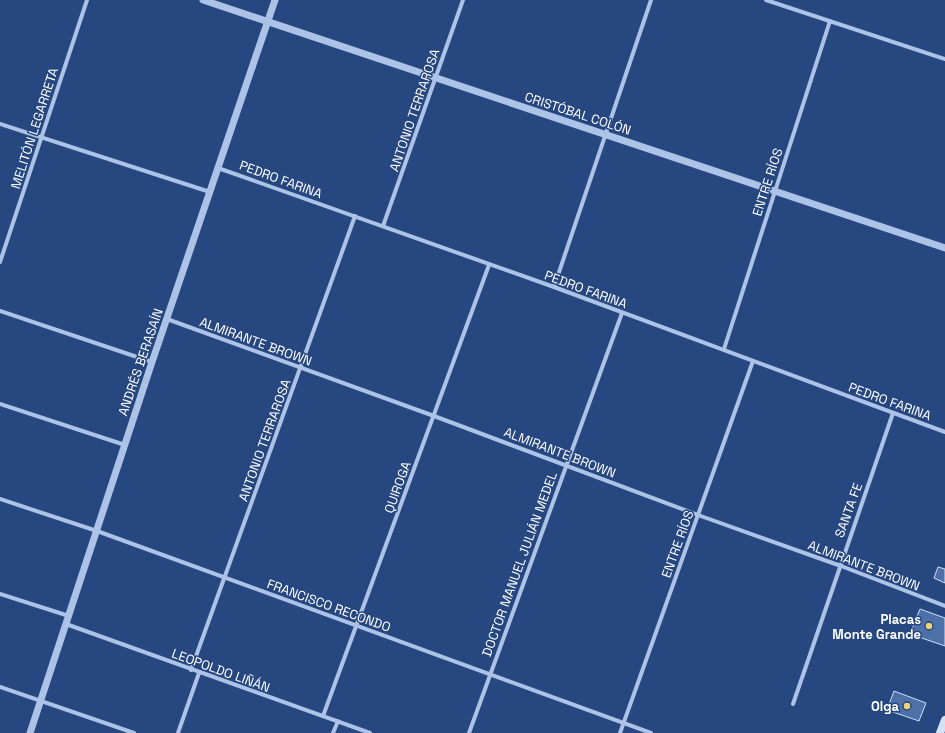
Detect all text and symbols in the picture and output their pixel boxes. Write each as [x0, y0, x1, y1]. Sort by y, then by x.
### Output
street label: ANTONIO TERRAROSA [385, 46, 443, 174]
street label: MELITÓN LEGARRETA [7, 65, 62, 191]
street label: CRISTÓBAL COLÓN [522, 88, 633, 139]
street label: ENTRE RÍOS [748, 146, 786, 218]
street label: PEDRO FARINA [237, 157, 325, 202]
street label: PEDRO FARINA [542, 267, 630, 312]
street label: ANDRÉS BERASAÍN [114, 306, 167, 418]
street label: ALMIRANTE BROWN [197, 313, 314, 370]
street label: ANTONIO TERRAROSA [234, 377, 294, 504]
street label: PEDRO FARINA [846, 379, 934, 424]
street label: ALMIRANTE BROWN [501, 423, 618, 482]
street label: QUIROGA [380, 459, 415, 516]
street label: DOCTOR MANUEL JULIÁN MEDEL [478, 469, 561, 659]
street label: SANTA FE [831, 480, 866, 540]
street label: ENTRE RÍOS [657, 508, 698, 580]
street label: ALMIRANTE BROWN [805, 536, 922, 595]
street label: FRANCISCO RECONDO [265, 575, 393, 636]
place label: Placas Monte Grande [832, 611, 921, 643]
marker: Placas Monte Grande [924, 621, 934, 631]
street label: LEOPOLDO LIÑÁN [169, 645, 272, 696]
place label: Olga [871, 698, 899, 715]
marker: Olga [902, 701, 912, 711]

